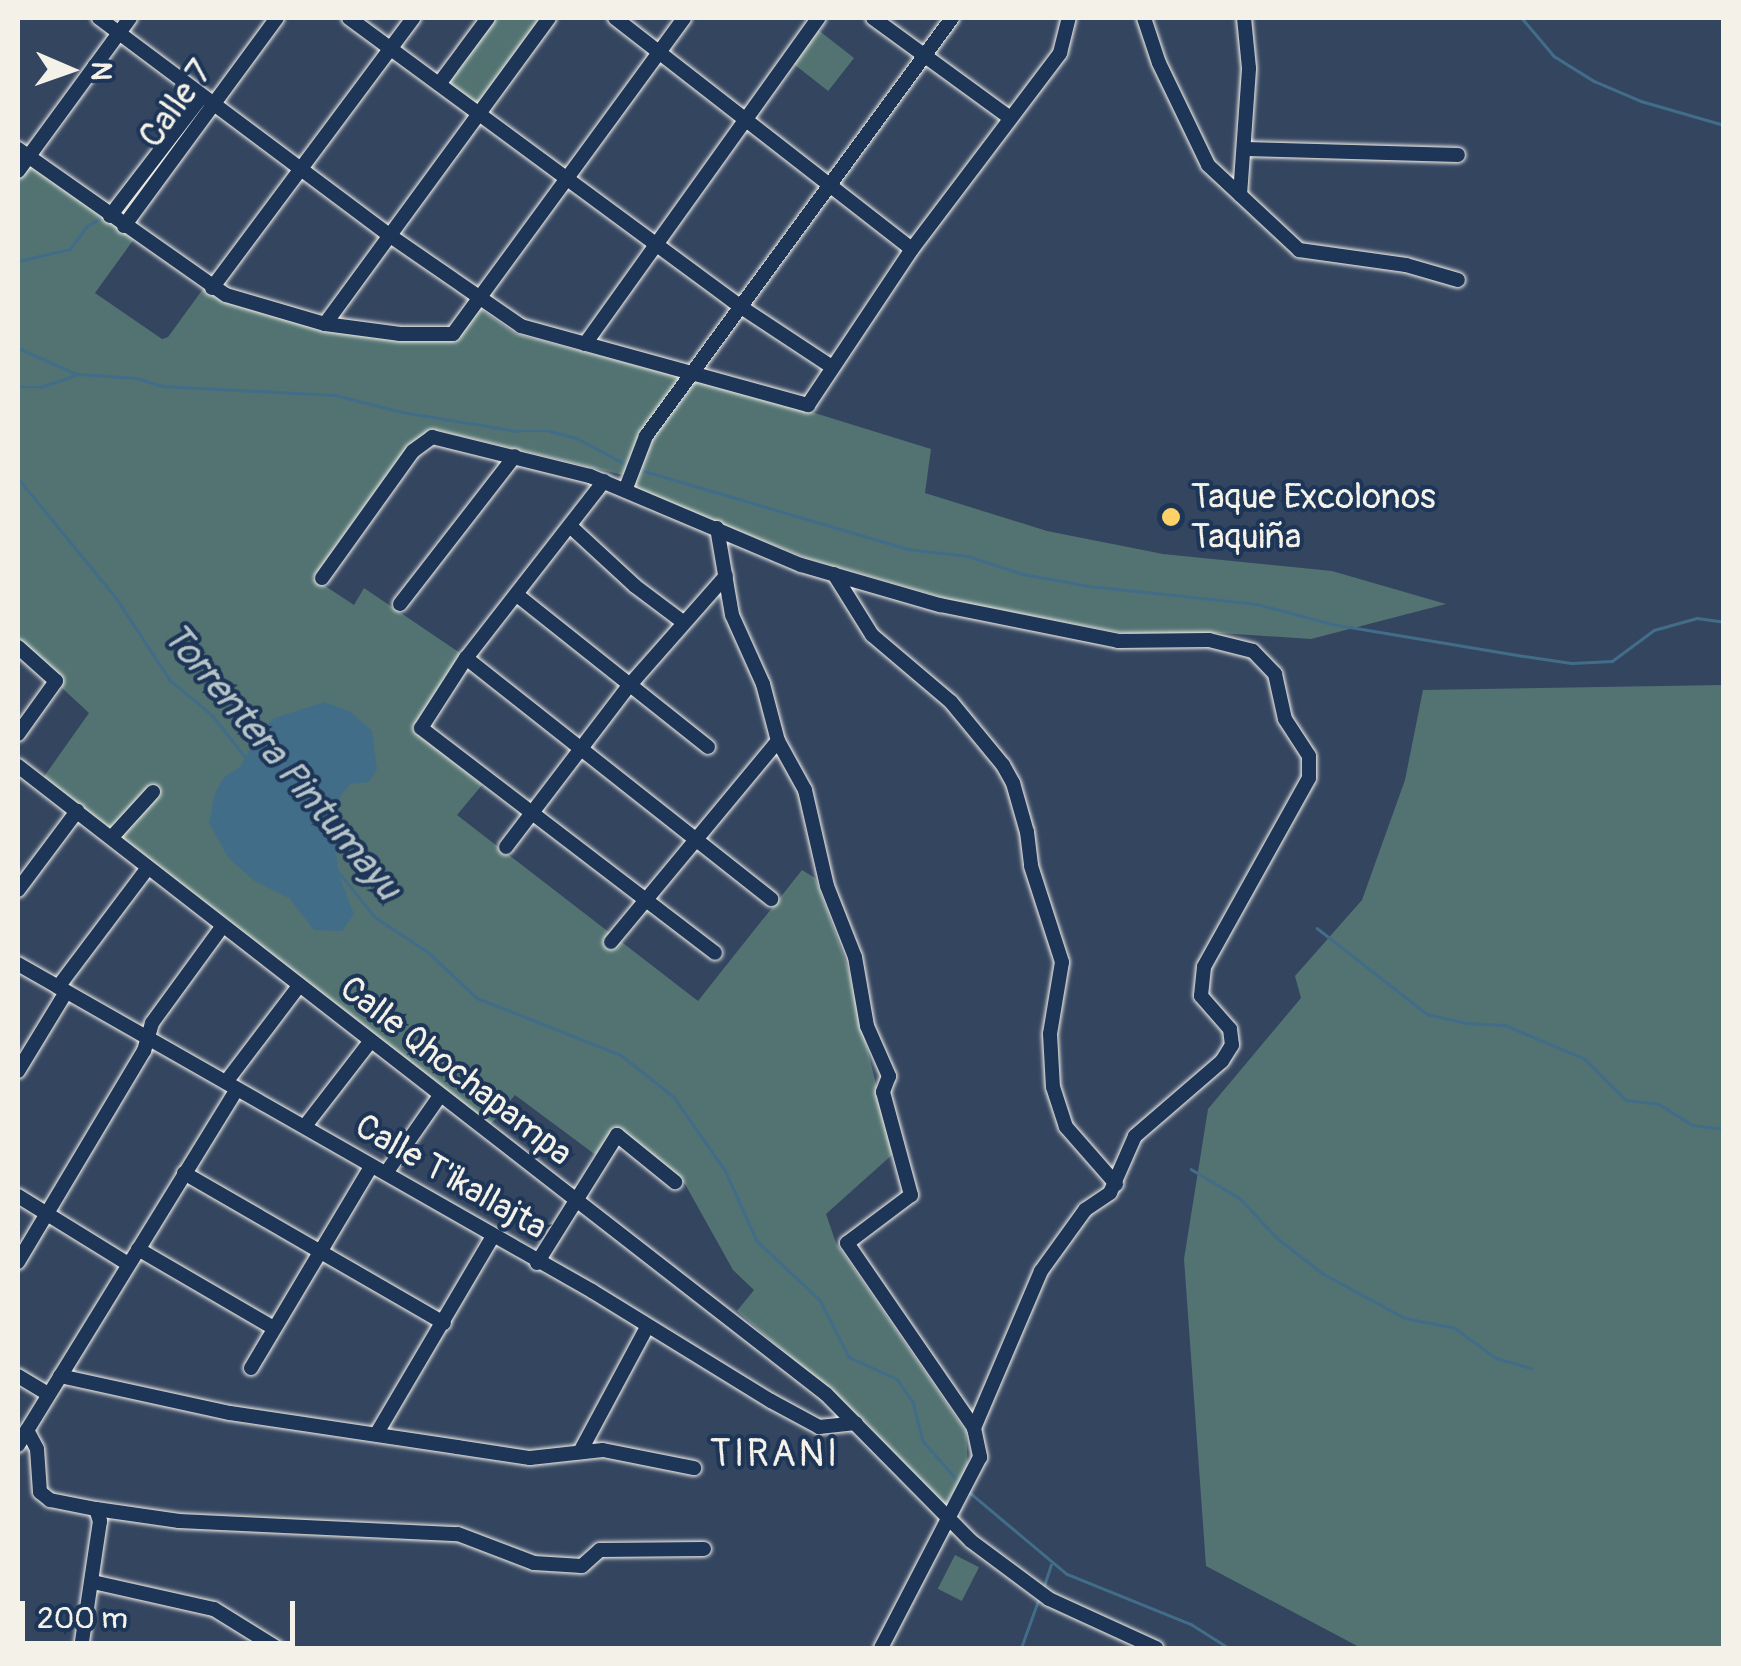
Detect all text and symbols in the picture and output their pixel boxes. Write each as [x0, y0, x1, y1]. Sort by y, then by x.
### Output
north arrow [20, 20, 120, 120]
street label: Calle 7 [130, 52, 222, 156]
text: N [83, 61, 118, 81]
place label: Taque Excolonos Taquiña [1191, 476, 1436, 558]
marker: Taque Excolonos Taquiña [1160, 506, 1182, 528]
water label: Torrentera Pintumayu [152, 614, 410, 910]
street label: Calle Qhochapampa [332, 967, 580, 1175]
street label: Calle T'ikallajta [348, 1105, 554, 1249]
district label: TIRANI [710, 1432, 840, 1478]
scale bar [25, 1581, 300, 1643]
text: 200 m [37, 1600, 128, 1637]

